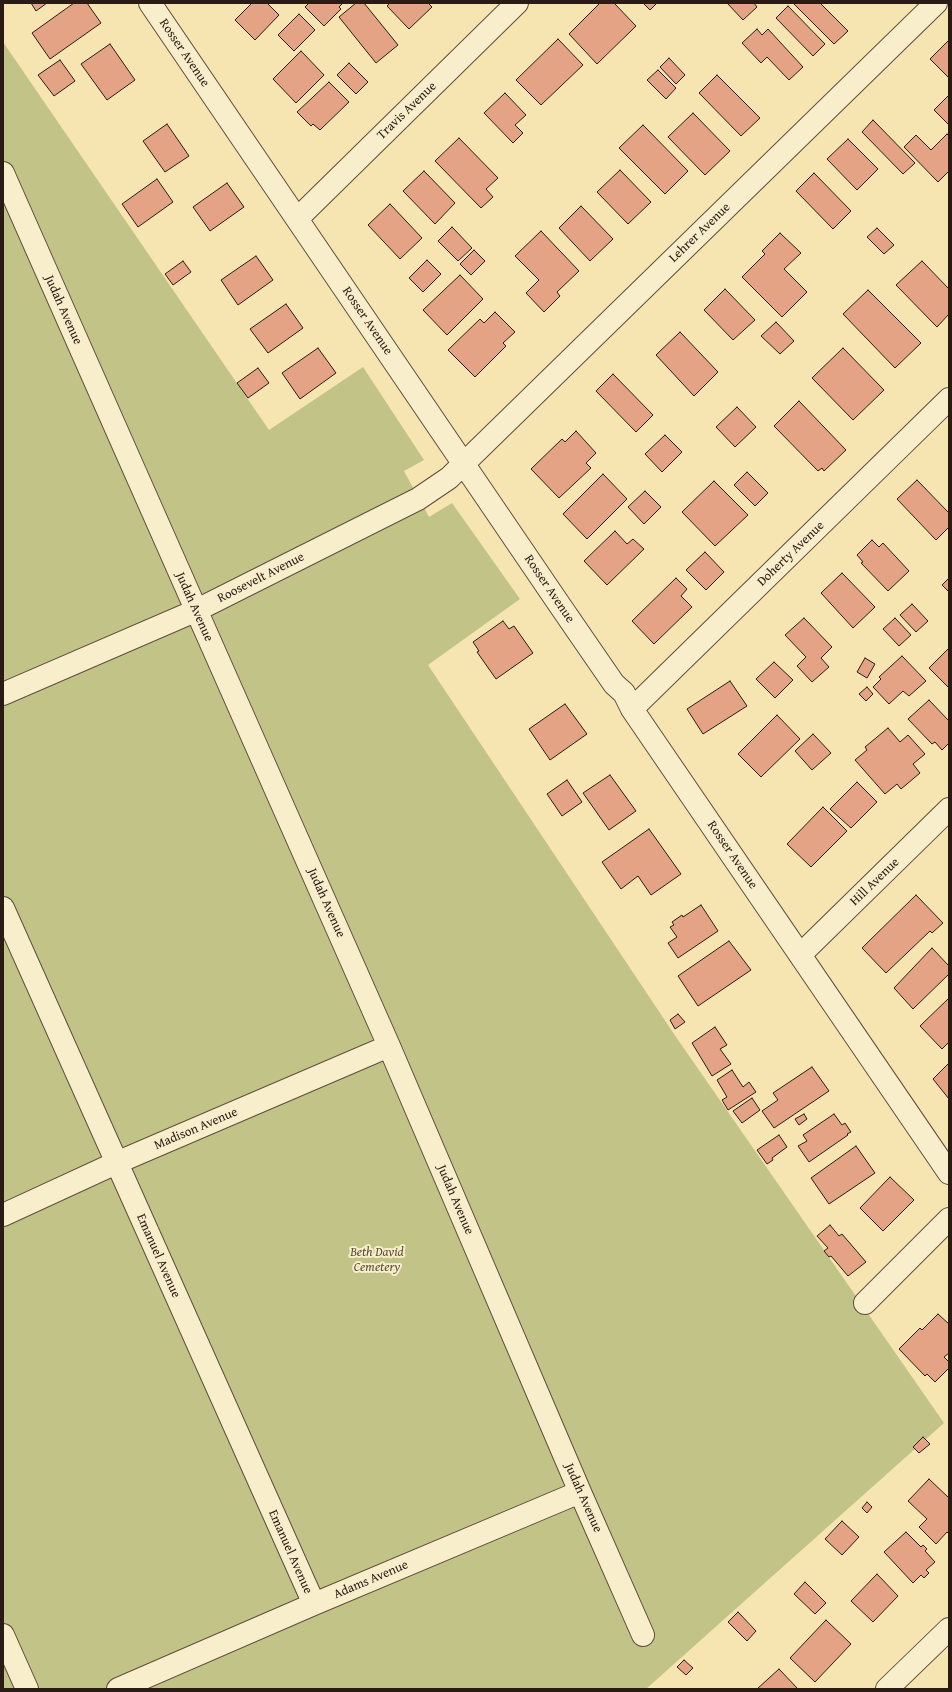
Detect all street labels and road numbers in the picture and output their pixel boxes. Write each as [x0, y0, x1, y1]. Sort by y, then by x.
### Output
street label: Rosser Avenue [156, 16, 212, 90]
street label: Travis Avenue [374, 79, 440, 143]
street label: Lehrer Avenue [666, 200, 734, 266]
street label: Judah Avenue [41, 273, 85, 347]
street label: Rosser Avenue [339, 284, 395, 358]
street label: Doherty Avenue [754, 518, 828, 590]
street label: Roosevelt Avenue [215, 549, 307, 607]
street label: Rosser Avenue [521, 552, 577, 626]
street label: Judah Avenue [172, 570, 216, 644]
street label: Rosser Avenue [704, 818, 760, 892]
street label: Hill Avenue [847, 855, 903, 909]
street label: Judah Avenue [304, 866, 348, 940]
street label: Madison Avenue [152, 1104, 240, 1154]
street label: Judah Avenue [433, 1163, 477, 1237]
street label: Emanuel Avenue [133, 1212, 183, 1300]
street label: Judah Avenue [561, 1461, 605, 1535]
street label: Emanuel Avenue [265, 1508, 315, 1596]
street label: Adams Avenue [331, 1557, 411, 1603]

